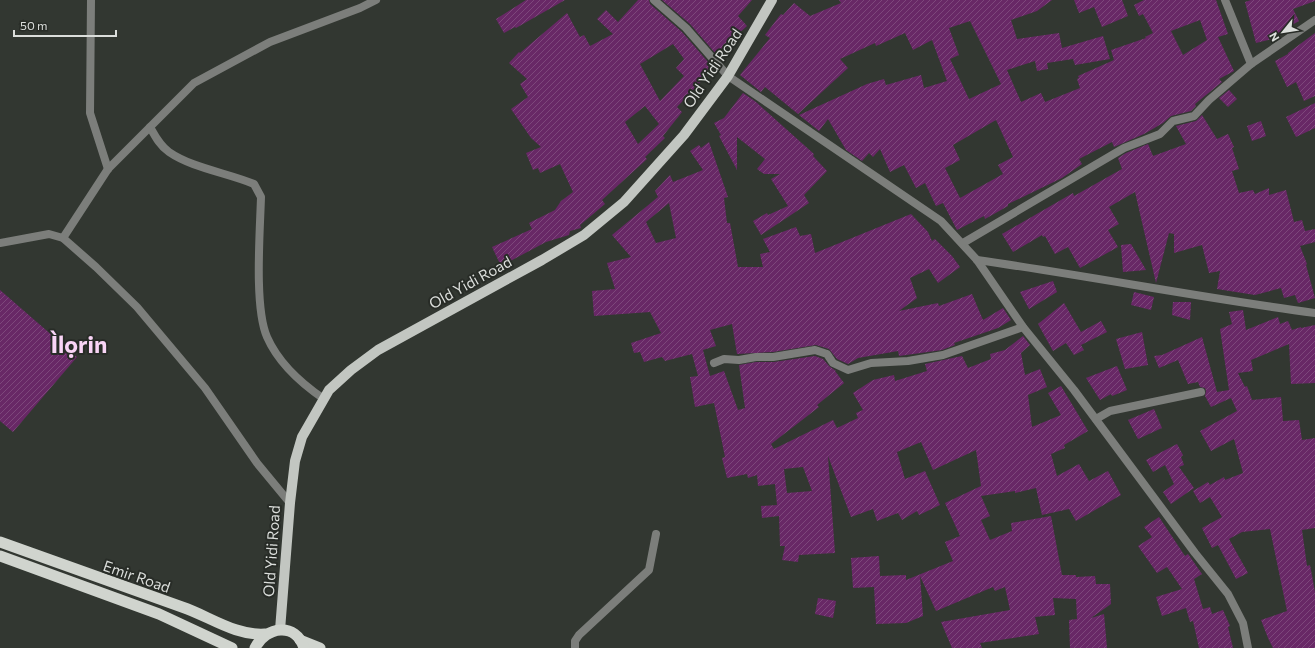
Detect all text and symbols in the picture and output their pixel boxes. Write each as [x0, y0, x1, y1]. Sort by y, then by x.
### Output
scale bar [14, 12, 116, 38]
north arrow [1263, 12, 1303, 52]
text: 50 m [20, 18, 48, 32]
street label: Old Yidi Road [679, 25, 745, 111]
text: N [1266, 30, 1282, 44]
street label: Old Yidi Road [426, 252, 514, 312]
district label: Ìlọrin [50, 330, 107, 358]
street label: Old Yidi Road [259, 505, 283, 597]
street label: Emir Road [101, 556, 173, 596]

